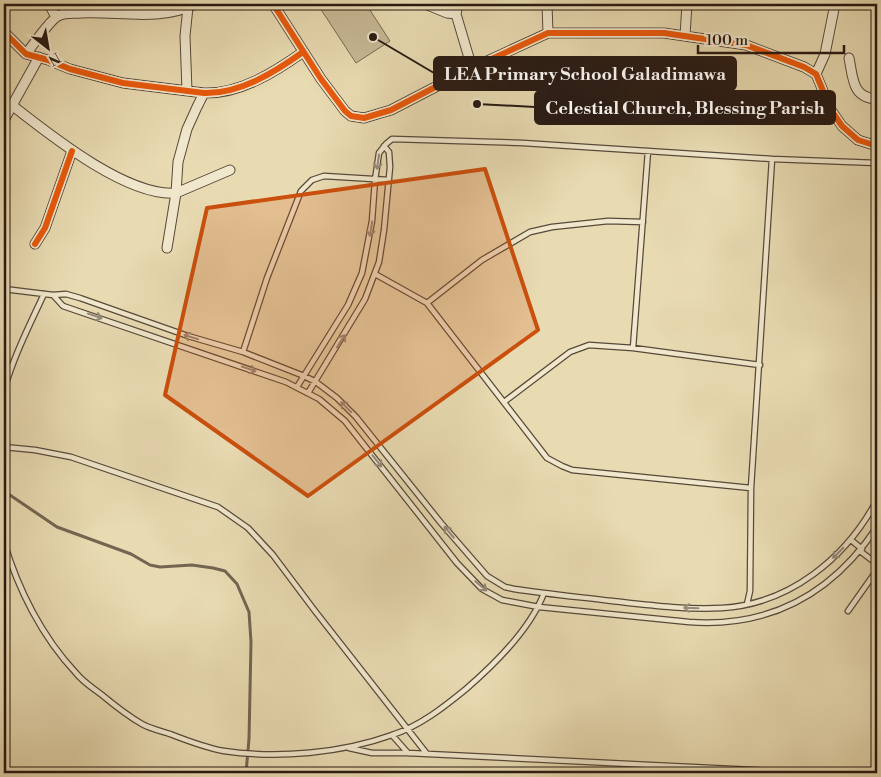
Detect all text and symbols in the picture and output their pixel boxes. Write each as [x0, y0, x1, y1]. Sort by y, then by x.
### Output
north arrow [22, 22, 72, 72]
scale bar [698, 22, 845, 54]
text: 100 m [706, 31, 748, 50]
text: N [45, 48, 64, 69]
callout: LEA Primary School Galadimawa [434, 57, 736, 90]
text: LEA Primary School Galadimawa [444, 63, 726, 86]
callout: Celestial Church, Blessing Parish [535, 91, 835, 124]
text: Celestial Church, Blessing Parish [545, 97, 825, 120]
one-way arrow [372, 154, 382, 170]
one-way arrow [366, 220, 376, 236]
one-way arrow [87, 312, 103, 322]
one-way arrow [184, 332, 200, 342]
one-way arrow [336, 334, 346, 348]
one-way arrow [240, 365, 256, 374]
one-way arrow [340, 400, 352, 413]
one-way arrow [372, 455, 383, 468]
one-way arrow [443, 526, 454, 539]
one-way arrow [833, 547, 845, 559]
one-way arrow [474, 581, 487, 592]
one-way arrow [683, 603, 699, 612]

